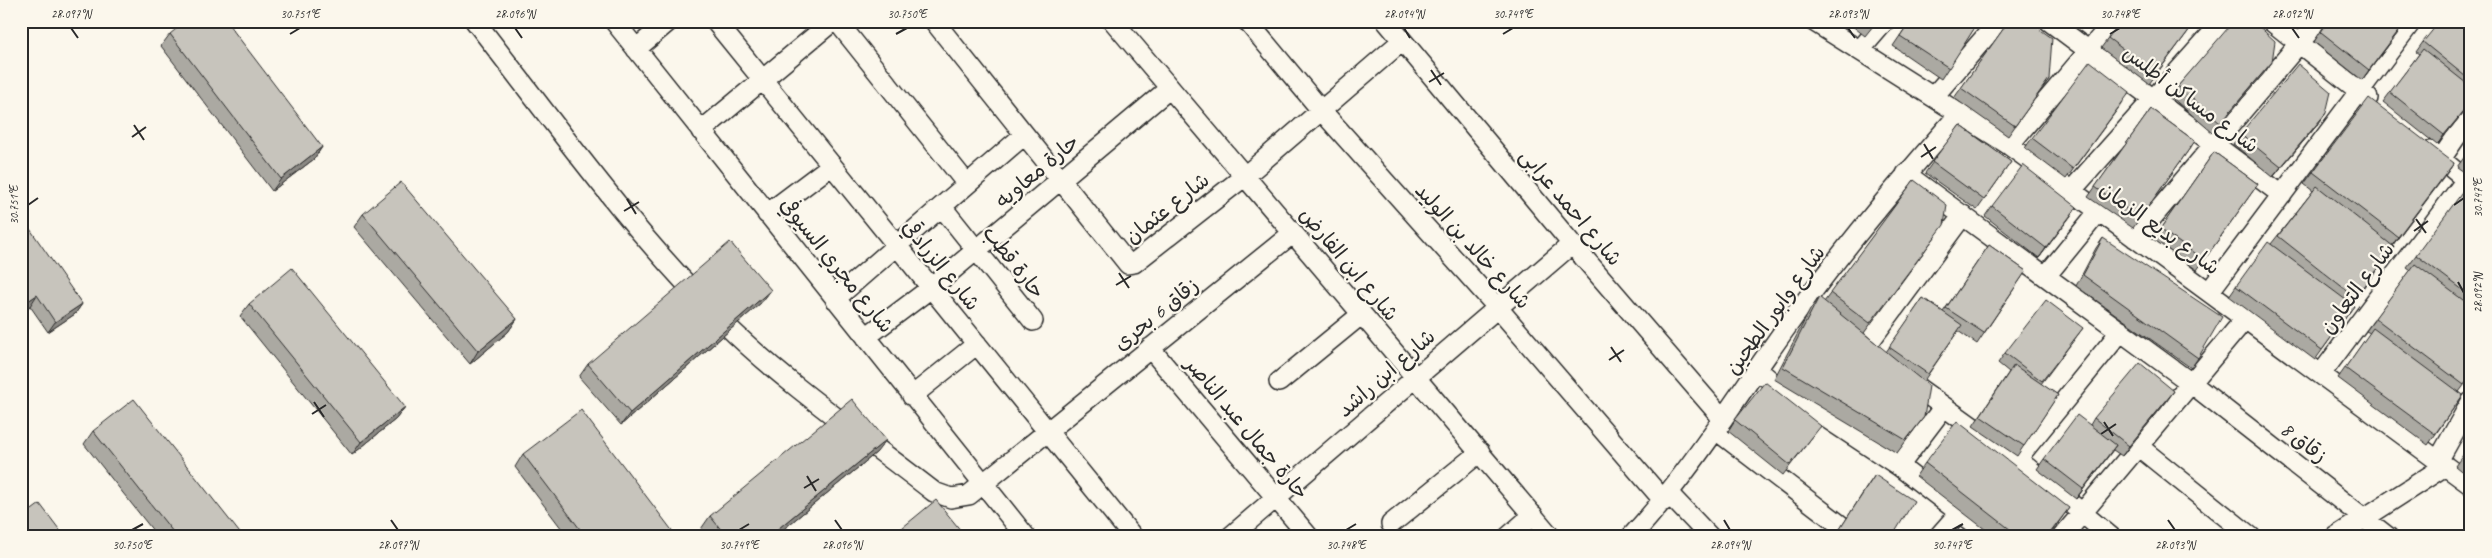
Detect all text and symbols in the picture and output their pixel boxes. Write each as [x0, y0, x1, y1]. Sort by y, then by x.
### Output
text: 28.097°N [51, 6, 93, 22]
text: 30.751°E [280, 6, 321, 22]
text: 28.096°N [495, 6, 537, 22]
text: 30.750°E [887, 6, 928, 22]
text: 28.094°N [1384, 6, 1426, 22]
text: 30.749°E [1493, 6, 1534, 22]
text: 28.093°N [1828, 6, 1870, 22]
text: 30.748°E [2100, 6, 2141, 22]
text: 28.092°N [2272, 6, 2314, 22]
street label: شارع مساكن أطلس [2117, 39, 2264, 160]
street label: حارة معاويه [990, 129, 1084, 213]
street label: شارع احمد عرابى [1513, 143, 1628, 272]
street label: شارع عثمان [1119, 167, 1216, 251]
street label: شارع بديع الزمان [2094, 176, 2225, 282]
text: 30.747°E [2470, 177, 2486, 218]
street label: شارع خالد بن الوليد [1408, 178, 1536, 316]
text: 30.751°E [6, 184, 22, 225]
street label: شارع مجري السيوفي [773, 191, 900, 339]
street label: شارع ابن الفارض [1292, 202, 1404, 328]
street label: شارع الزرادقي [895, 214, 986, 317]
street label: حارة قطب [977, 220, 1051, 304]
street label: شارع التعاون [2314, 237, 2401, 340]
street label: شارع وابور الطحين [1719, 240, 1832, 381]
text: 28.092°N [2470, 271, 2486, 313]
street label: زقاق 6 بحرى [1108, 272, 1204, 356]
street label: شارع ابن راشد [1332, 323, 1442, 424]
street label: حارة جمال عبد الناصر [1178, 350, 1314, 505]
street label: زقاق 8 [2275, 416, 2333, 468]
text: 30.750°E [112, 537, 153, 553]
text: 28.097°N [378, 537, 420, 553]
text: 30.749°E [719, 537, 760, 553]
text: 28.096°N [822, 537, 864, 553]
text: 30.748°E [1326, 537, 1367, 553]
text: 28.094°N [1710, 537, 1752, 553]
text: 30.747°E [1932, 537, 1973, 553]
text: 28.093°N [2155, 537, 2197, 553]

